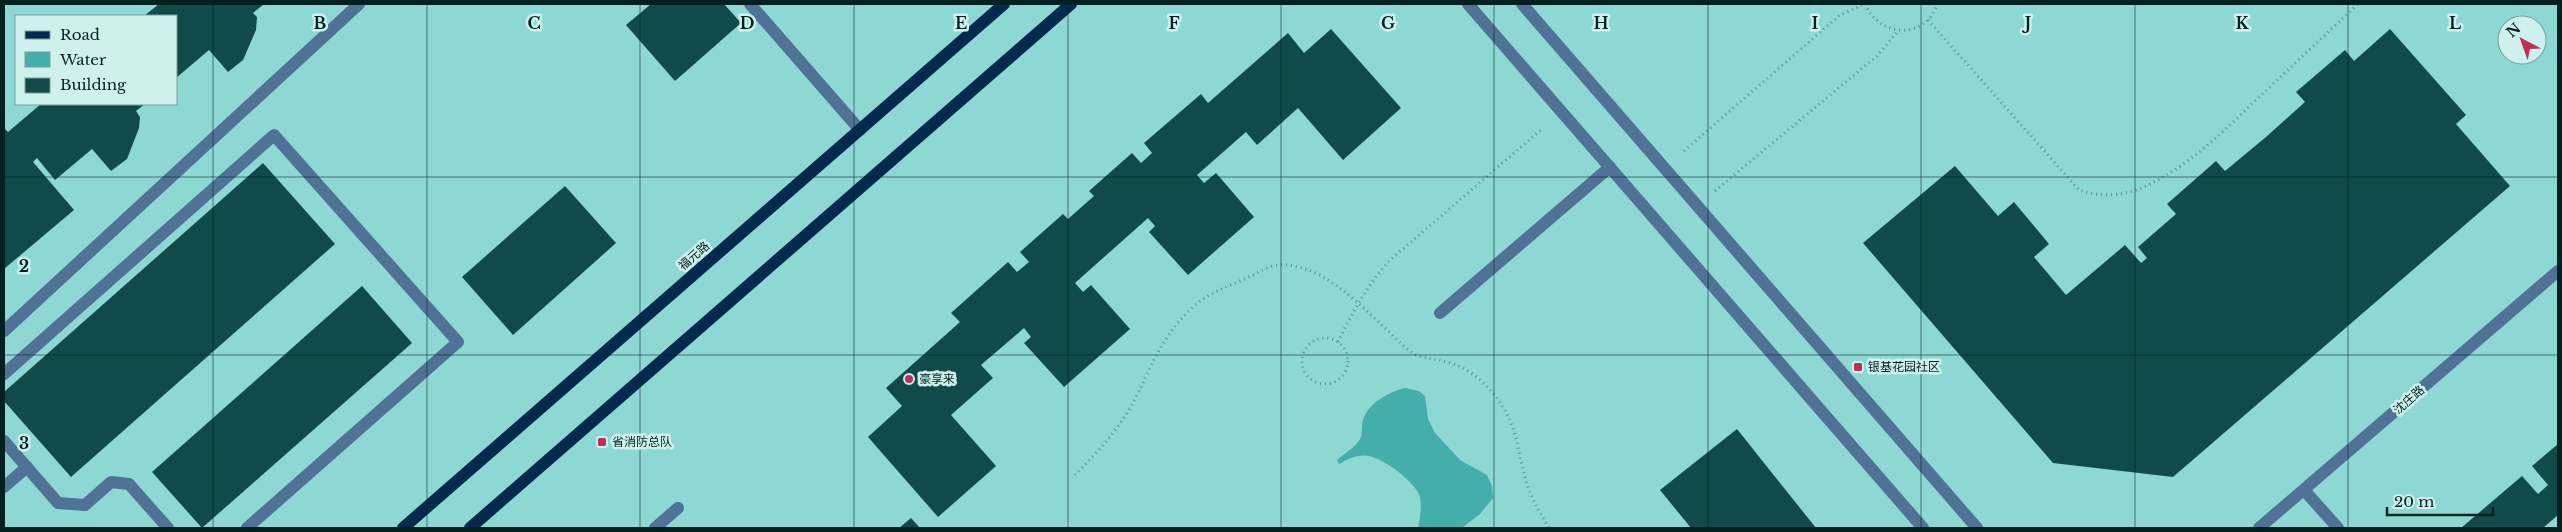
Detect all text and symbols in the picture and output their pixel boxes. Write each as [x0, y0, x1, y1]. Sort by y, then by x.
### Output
text: B [314, 13, 327, 33]
text: C [527, 13, 541, 33]
text: D [740, 13, 754, 33]
text: E [955, 13, 967, 33]
text: F [1168, 13, 1180, 33]
text: G [1381, 13, 1395, 33]
text: H [1593, 13, 1609, 33]
text: I [1812, 13, 1819, 33]
text: J [2022, 13, 2031, 33]
text: K [2235, 13, 2249, 33]
text: L [2449, 13, 2461, 33]
legend [15, 15, 178, 105]
north arrow [2497, 15, 2547, 65]
text: N [2503, 19, 2524, 41]
text: Road [60, 25, 100, 44]
text: Water [59, 50, 107, 69]
text: Building [60, 75, 127, 94]
street label: 福元路 [675, 238, 712, 273]
text: 2 [19, 256, 29, 276]
place label: 银基花园社区 [1868, 359, 1940, 374]
marker: 银基花园社区 [1852, 361, 1864, 373]
place label: 豪享来 [919, 371, 955, 386]
marker: 豪享来 [903, 373, 915, 385]
street label: 沈庄路 [2390, 382, 2427, 417]
text: 3 [19, 433, 29, 453]
place label: 省消防总队 [612, 434, 672, 449]
marker: 省消防总队 [596, 436, 608, 448]
scale bar [2387, 484, 2493, 516]
text: 20 m [2394, 492, 2434, 511]

